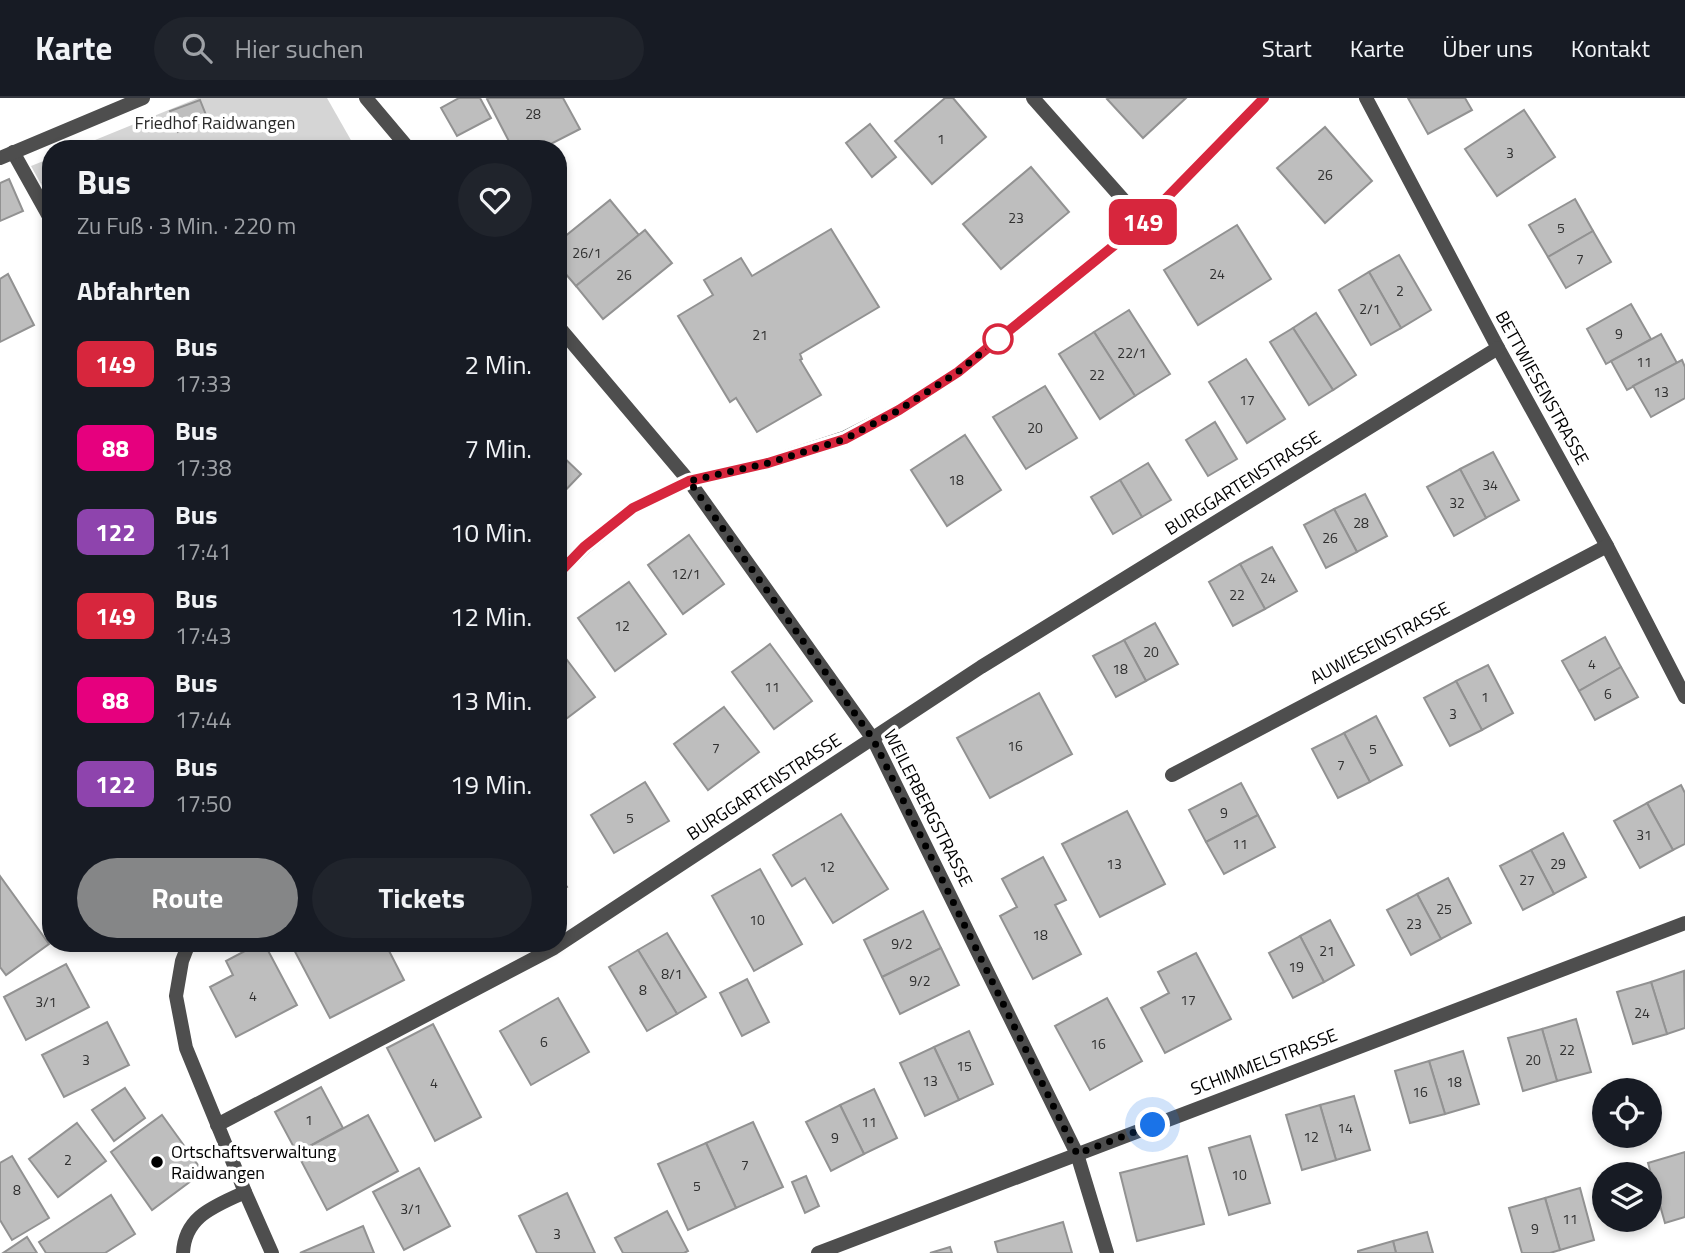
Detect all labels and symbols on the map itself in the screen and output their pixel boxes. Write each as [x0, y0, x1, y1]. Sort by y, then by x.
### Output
house number: 28 [525, 103, 541, 124]
park label: Friedhof Raidwangen [135, 109, 295, 136]
house number: 1 [937, 128, 945, 149]
house number: 3 [1506, 142, 1514, 163]
house number: 26 [1317, 164, 1333, 185]
line badge: 149 [1103, 199, 1183, 245]
house number: 23 [1008, 207, 1024, 228]
house number: 5 [1557, 217, 1565, 238]
house number: 26/1 [572, 242, 602, 263]
house number: 7 [1576, 248, 1584, 269]
house number: 24 [1209, 263, 1225, 284]
house number: 26 [616, 264, 632, 285]
house number: 2 [1396, 280, 1404, 301]
house number: 2/1 [1359, 298, 1381, 319]
street label: BETTWIESENSTRASSE [1489, 306, 1596, 470]
house number: 9 [1615, 323, 1623, 344]
house number: 21 [752, 324, 768, 345]
unlabelled marker [983, 324, 1013, 354]
house number: 22/1 [1117, 342, 1147, 363]
house number: 11 [1636, 351, 1652, 372]
house number: 22 [1089, 364, 1105, 385]
house number: 13 [1653, 381, 1669, 402]
house number: 17 [1239, 389, 1255, 410]
house number: 20 [1027, 417, 1043, 438]
street label: BURGGARTENSTRASSE [1159, 424, 1326, 542]
house number: 18 [948, 469, 964, 490]
house number: 34 [1482, 474, 1498, 495]
house number: 32 [1449, 492, 1465, 513]
house number: 28 [1353, 512, 1369, 533]
house number: 26 [1322, 527, 1338, 548]
house number: 12/1 [671, 563, 701, 584]
house number: 24 [1260, 567, 1276, 588]
house number: 22 [1229, 584, 1245, 605]
street label: AUWIESENSTRASSE [1305, 594, 1454, 691]
house number: 12 [614, 615, 630, 636]
house number: 20 [1143, 641, 1159, 662]
house number: 4 [1588, 653, 1596, 674]
house number: 18 [1112, 658, 1128, 679]
house number: 11 [764, 676, 780, 697]
house number: 6 [1604, 683, 1612, 704]
house number: 1 [1481, 686, 1489, 707]
house number: 3 [1449, 703, 1457, 724]
street label: WEILERBERGSTRASSE [877, 724, 980, 891]
street label: BURGGARTENSTRASSE [681, 726, 846, 847]
house number: 16 [1007, 735, 1023, 756]
house number: 7 [712, 737, 720, 758]
house number: 5 [1369, 738, 1377, 759]
house number: 7 [1337, 754, 1345, 775]
house number: 9 [1220, 802, 1228, 823]
house number: 5 [626, 807, 634, 828]
house number: 31 [1636, 824, 1652, 845]
house number: 11 [1232, 833, 1248, 854]
house number: 13 [1106, 853, 1122, 874]
house number: 29 [1550, 853, 1566, 874]
house number: 12 [819, 856, 835, 877]
house number: 27 [1519, 869, 1535, 890]
house number: 25 [1436, 898, 1452, 919]
house number: 10 [749, 909, 765, 930]
house number: 23 [1406, 913, 1422, 934]
house number: 18 [1032, 924, 1048, 945]
house number: 9/2 [891, 933, 913, 954]
house number: 21 [1319, 940, 1335, 961]
house number: 19 [1288, 956, 1304, 977]
house number: 8/1 [661, 963, 683, 984]
house number: 9/2 [909, 970, 931, 991]
house number: 8 [639, 979, 647, 1000]
house number: 4 [249, 985, 257, 1006]
house number: 17 [1180, 989, 1196, 1010]
house number: 3/1 [35, 991, 57, 1012]
house number: 24 [1634, 1002, 1650, 1023]
street label: SCHIMMELSTRASSE [1187, 1021, 1341, 1102]
house number: 6 [540, 1031, 548, 1052]
house number: 16 [1090, 1033, 1106, 1054]
house number: 22 [1559, 1039, 1575, 1060]
house number: 3 [82, 1049, 90, 1070]
house number: 20 [1525, 1049, 1541, 1070]
house number: 15 [956, 1055, 972, 1076]
house number: 13 [922, 1070, 938, 1091]
house number: 18 [1446, 1071, 1462, 1092]
house number: 4 [430, 1072, 438, 1093]
house number: 16 [1412, 1081, 1428, 1102]
your location [1135, 1107, 1170, 1142]
house number: 1 [305, 1109, 313, 1130]
house number: 11 [861, 1111, 877, 1132]
house number: 14 [1337, 1117, 1353, 1138]
house number: 12 [1303, 1126, 1319, 1147]
house number: 9 [831, 1127, 839, 1148]
place label: Ortschaftsverwaltung Raidwangen [171, 1138, 336, 1186]
house number: 2 [64, 1149, 72, 1170]
marker: Ortschaftsverwaltung Raidwangen [149, 1154, 165, 1170]
house number: 7 [741, 1154, 749, 1175]
house number: 10 [1231, 1164, 1247, 1185]
house number: 5 [693, 1175, 701, 1196]
house number: 8 [13, 1179, 21, 1200]
house number: 3/1 [400, 1198, 422, 1219]
house number: 11 [1562, 1208, 1578, 1229]
house number: 9 [1531, 1218, 1539, 1239]
house number: 3 [553, 1223, 561, 1244]

